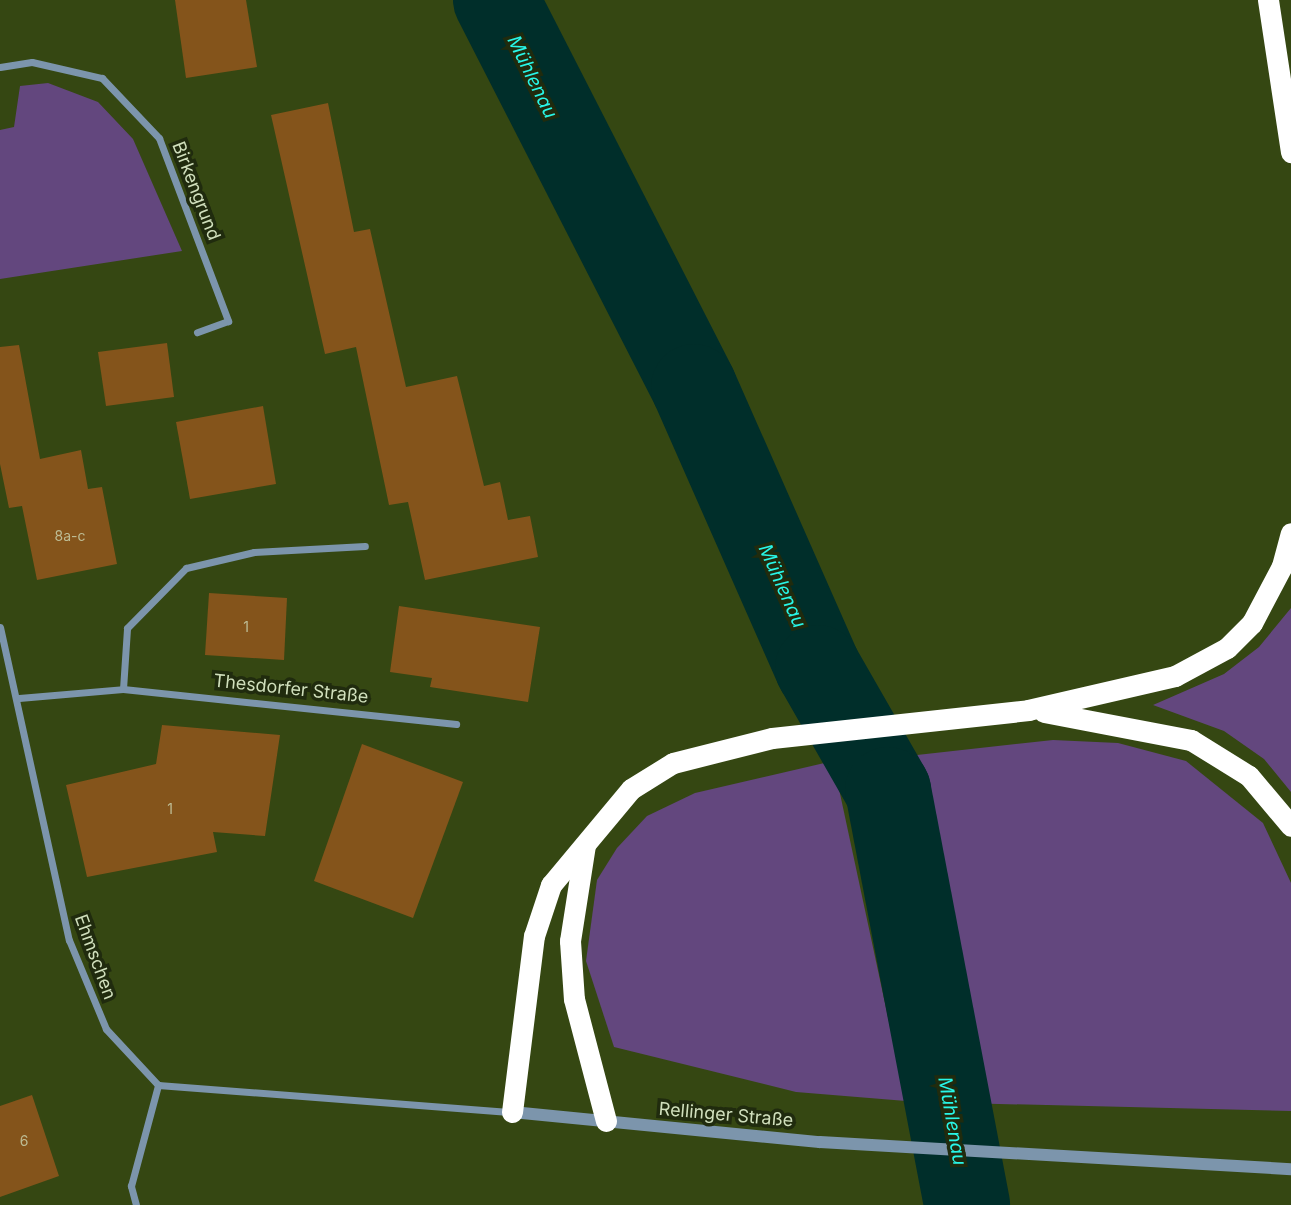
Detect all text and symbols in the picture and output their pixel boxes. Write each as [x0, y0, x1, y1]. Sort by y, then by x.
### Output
water label: Mühlenau [502, 32, 562, 122]
street label: Birkengrund [167, 139, 225, 243]
house number: 8a-c [55, 528, 85, 544]
water label: Mühlenau [753, 541, 811, 631]
house number: 1 [243, 619, 249, 635]
street label: Thesdorfer Straße [213, 670, 369, 708]
house number: 1 [167, 801, 173, 817]
street label: Ehmschen [70, 912, 120, 1002]
water label: Mühlenau [933, 1075, 971, 1167]
street label: Rellinger Straße [658, 1098, 794, 1132]
house number: 6 [20, 1133, 28, 1149]

